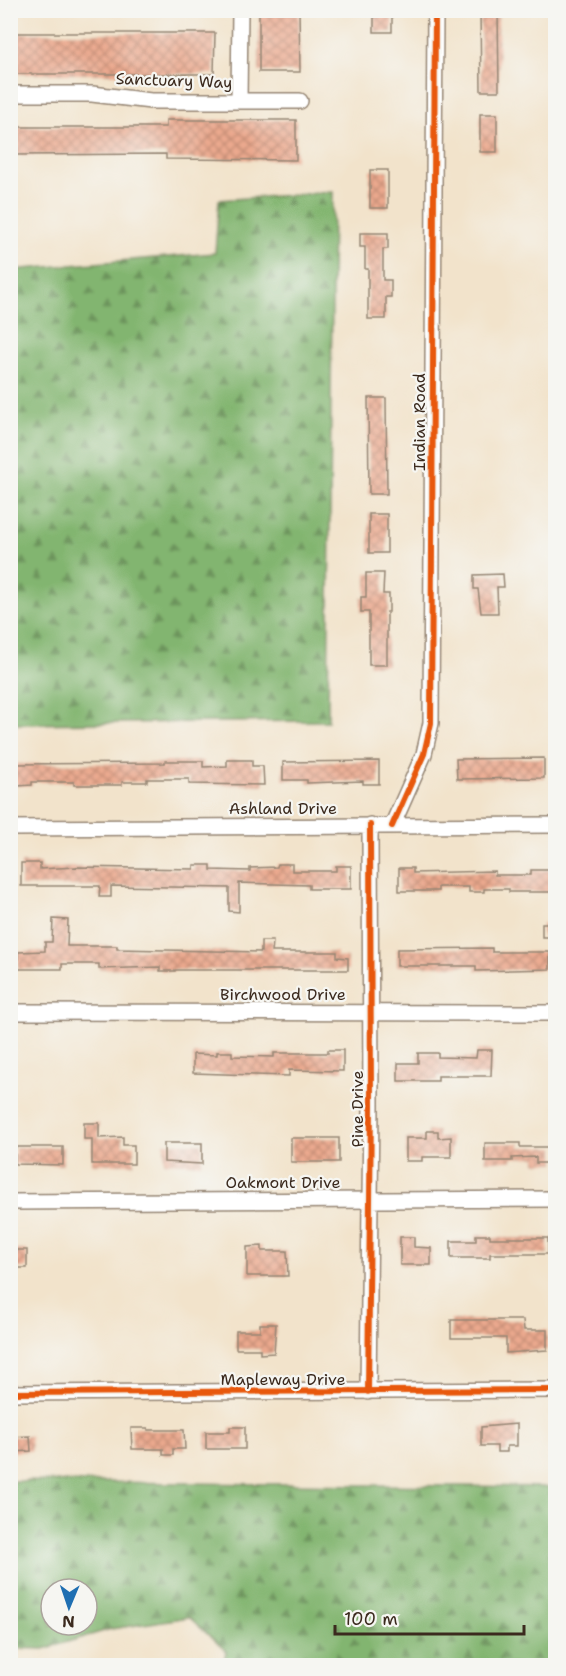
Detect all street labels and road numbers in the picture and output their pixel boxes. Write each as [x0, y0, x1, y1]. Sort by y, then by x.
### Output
street label: Sanctuary Way [115, 68, 233, 93]
street label: Indian Road [409, 373, 430, 471]
street label: Ashland Drive [229, 798, 337, 819]
street label: Birchwood Drive [220, 984, 346, 1005]
street label: Pine Drive [347, 1071, 368, 1148]
street label: Oakmont Drive [226, 1172, 340, 1193]
street label: Mapleway Drive [221, 1369, 345, 1390]

